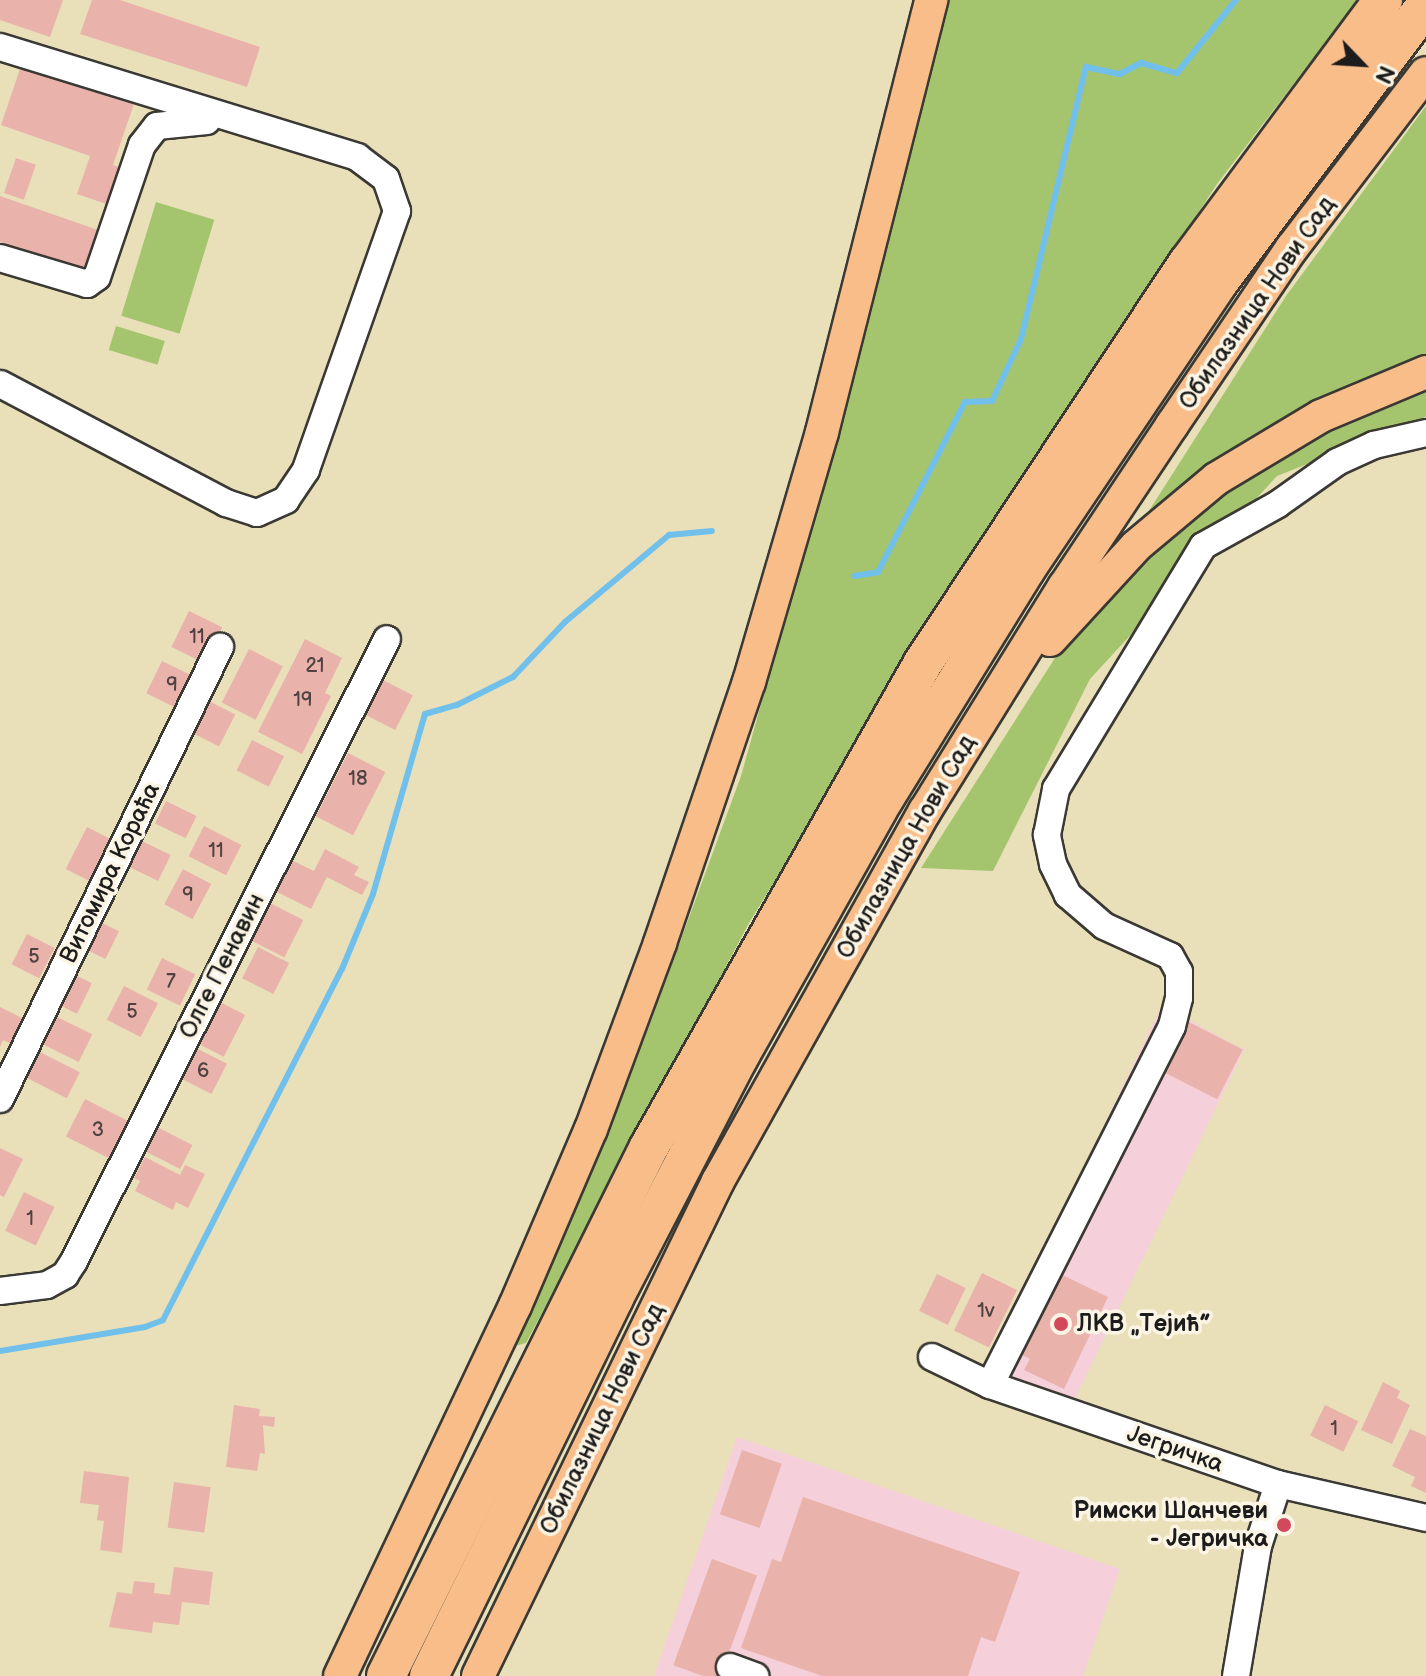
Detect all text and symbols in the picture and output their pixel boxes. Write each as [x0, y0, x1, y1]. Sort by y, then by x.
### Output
north arrow [1322, 24, 1402, 104]
text: N [1368, 61, 1400, 88]
street label: Обилазница Нови Сад [1173, 191, 1341, 415]
house number: 11 [189, 625, 205, 649]
house number: 21 [305, 654, 325, 678]
house number: 9 [166, 673, 178, 697]
house number: 19 [293, 688, 313, 712]
street label: Обилазница Нови Сад [830, 730, 982, 964]
house number: 18 [348, 767, 368, 791]
street label: Витомира Кораћа [54, 778, 166, 968]
house number: 11 [208, 839, 224, 863]
house number: 9 [182, 883, 194, 907]
street label: Олге Пенавин [173, 889, 271, 1043]
house number: 5 [28, 945, 40, 969]
house number: 7 [166, 970, 176, 994]
house number: 5 [126, 1000, 138, 1024]
house number: 6 [197, 1059, 209, 1083]
house number: 3 [92, 1118, 104, 1142]
house number: 1 [26, 1207, 34, 1231]
street label: Обилазница Нови Сад [534, 1299, 670, 1539]
house number: 1v [977, 1299, 995, 1323]
place label: ЛКВ „Тејић” [1077, 1310, 1211, 1338]
marker: ЛКВ „Тејић” [1052, 1315, 1070, 1333]
house number: 1 [1330, 1417, 1338, 1441]
street label: Јегричка [1123, 1419, 1227, 1479]
place label: Римски Шанчеви - Јегричка [1074, 1497, 1268, 1553]
marker: Римски Шанчеви - Јегричка [1275, 1516, 1293, 1534]

